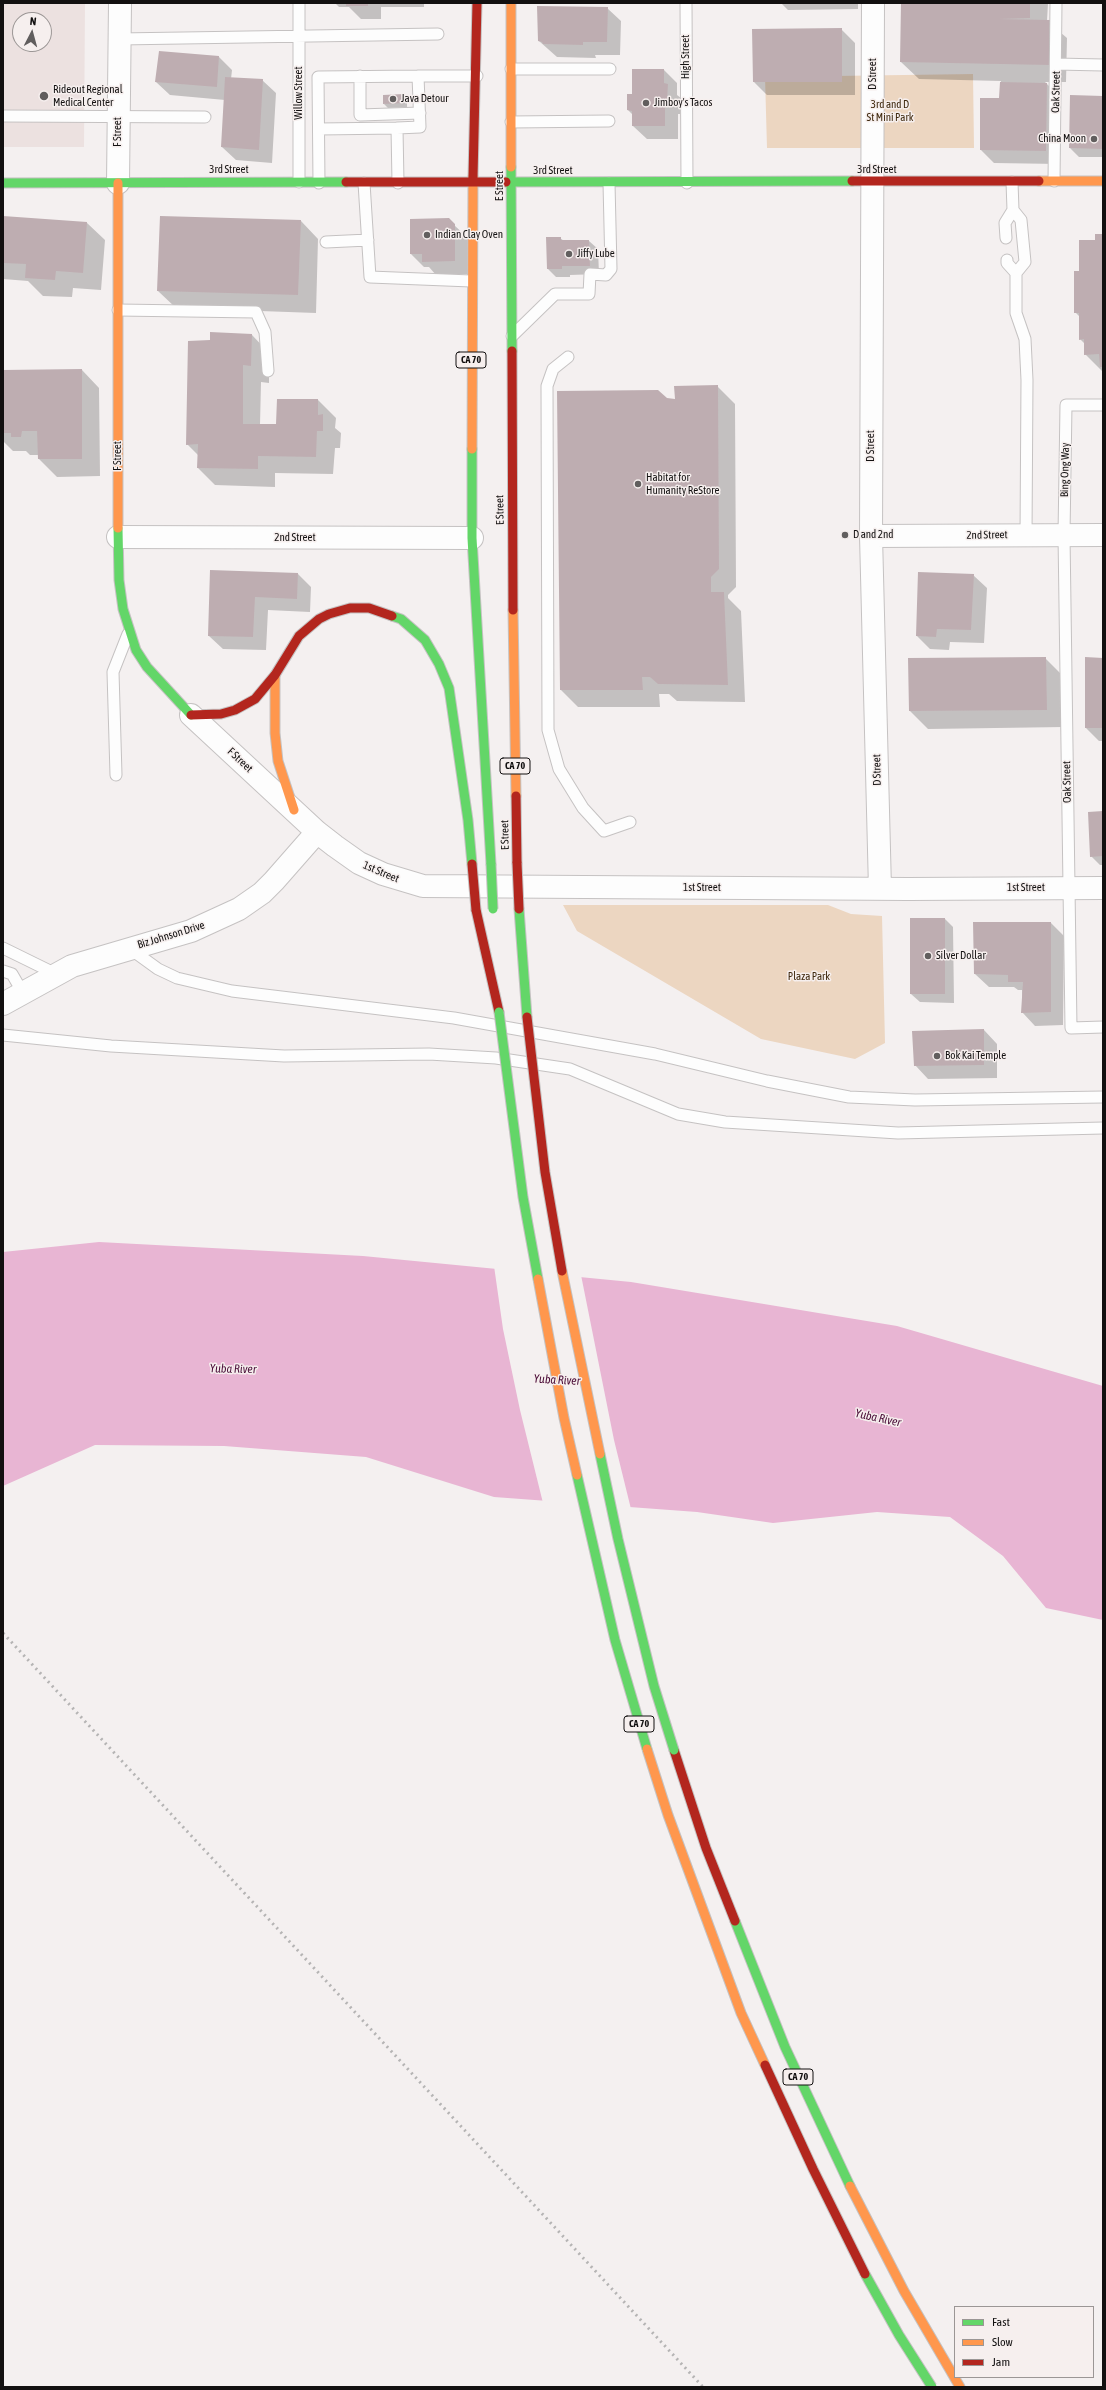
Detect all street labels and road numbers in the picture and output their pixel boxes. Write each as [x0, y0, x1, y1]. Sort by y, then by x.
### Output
street label: High Street [679, 35, 693, 79]
street label: D Street [866, 58, 880, 90]
street label: Willow Street [292, 66, 306, 120]
street label: Oak Street [1049, 71, 1063, 113]
street label: F Street [111, 117, 125, 147]
street label: 3rd Street [209, 163, 249, 177]
street label: 3rd Street [857, 163, 897, 177]
street label: 3rd Street [533, 164, 573, 178]
street label: E Street [493, 171, 507, 201]
road number: CA 70 [456, 352, 486, 368]
street label: D Street [864, 430, 878, 462]
street label: F Street [111, 441, 125, 471]
street label: Bing Ong Way [1058, 443, 1072, 497]
street label: E Street [493, 495, 507, 525]
street label: 2nd Street [966, 528, 1008, 542]
street label: 2nd Street [274, 531, 316, 545]
street label: F Street [225, 745, 255, 775]
street label: D Street [870, 754, 884, 786]
road number: CA 70 [500, 758, 530, 774]
street label: Oak Street [1060, 761, 1074, 803]
street label: E Street [498, 820, 512, 850]
street label: 1st Street [361, 859, 401, 885]
street label: 1st Street [683, 881, 721, 895]
street label: 1st Street [1007, 881, 1045, 895]
street label: Biz Johnson Drive [136, 918, 206, 952]
road number: CA 70 [624, 1716, 654, 1732]
road number: CA 70 [783, 2069, 813, 2085]

